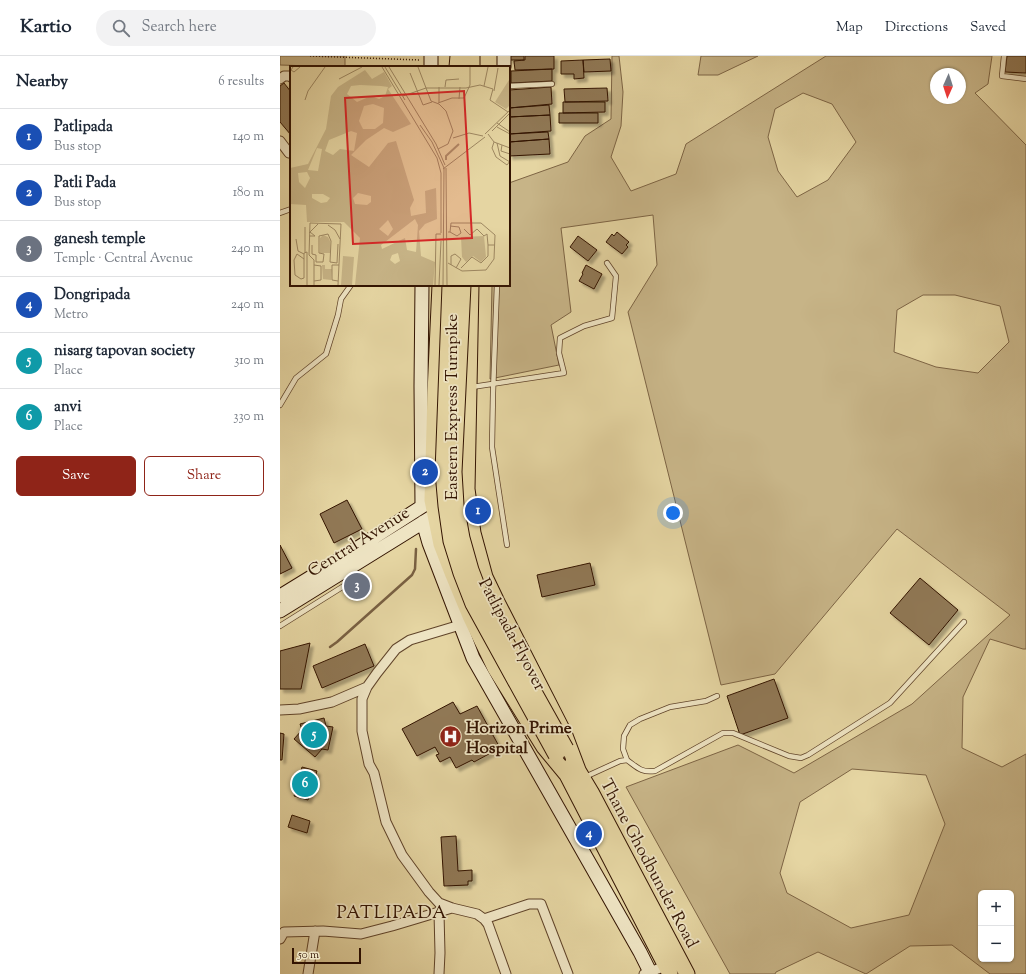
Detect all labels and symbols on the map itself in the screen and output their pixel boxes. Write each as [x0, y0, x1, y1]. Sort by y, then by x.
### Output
inset map [290, 66, 510, 286]
north arrow [930, 68, 966, 104]
street label: Eastern Express Turnpike [441, 314, 465, 500]
pin: 2 [412, 457, 438, 487]
pin: 1 [465, 496, 491, 526]
street label: Central Avenue [303, 502, 415, 584]
your location [663, 503, 683, 523]
pin: 3 [344, 571, 370, 601]
street label: Patlipada Flyover [472, 575, 551, 696]
place label: Horizon Prime Hospital [466, 717, 572, 761]
pin: 5 [301, 720, 327, 750]
hospital icon: Horizon Prime Hospital [438, 724, 464, 750]
pin: 6 [292, 769, 318, 799]
street label: Thane Ghodbunder Road [593, 775, 703, 953]
pin: 4 [576, 819, 602, 849]
district label: PATLIPADA [336, 901, 448, 927]
scale bar [292, 946, 361, 965]

